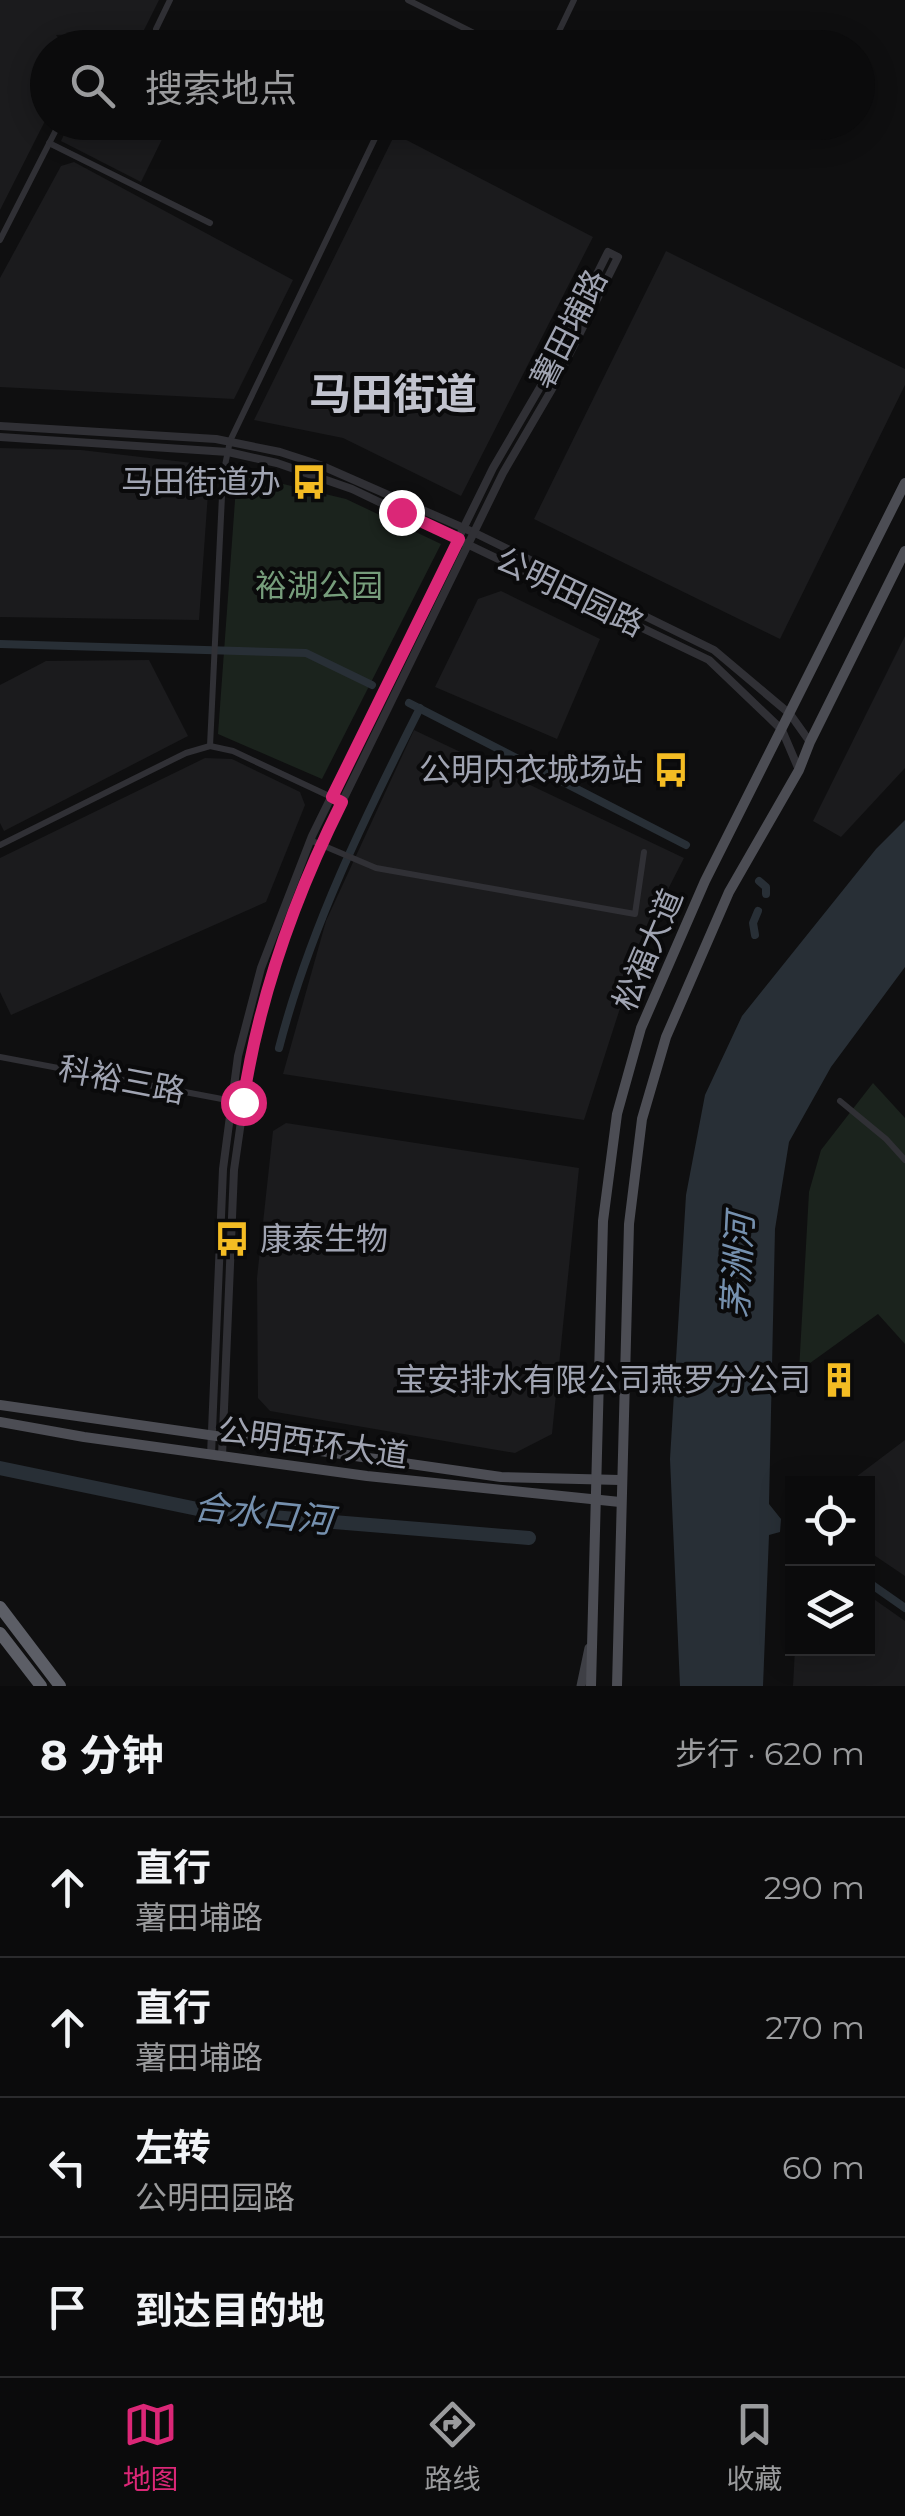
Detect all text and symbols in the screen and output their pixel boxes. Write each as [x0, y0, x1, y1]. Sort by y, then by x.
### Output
search box [30, 30, 875, 140]
icon: search [65, 58, 120, 113]
text: 搜索地点 [145, 65, 297, 112]
street label: 薯田埔路 [522, 263, 615, 395]
district label: 马田街道 [309, 368, 477, 420]
place label: 马田街道办 [121, 462, 281, 501]
bus stop icon: 马田街道办 [290, 463, 328, 501]
route end [379, 490, 425, 536]
street label: 公明田园路 [490, 539, 651, 644]
park label: 裕湖公园 [255, 566, 383, 605]
place label: 公明内衣城场站 [419, 750, 643, 789]
bus stop icon: 公明内衣城场站 [652, 751, 690, 789]
street label: 松福大道 [605, 883, 690, 1016]
street label: 科裕三路 [56, 1048, 189, 1111]
route start [221, 1080, 267, 1126]
water label: 茅洲河 [713, 1206, 762, 1320]
place label: 康泰生物 [260, 1219, 388, 1258]
bus stop icon: 康泰生物 [213, 1220, 251, 1258]
place label: 宝安排水有限公司燕罗分公司 [395, 1360, 811, 1399]
building icon: 宝安排水有限公司燕罗分公司 [820, 1361, 858, 1399]
street label: 公明西环大道 [215, 1410, 411, 1475]
map controls [785, 1476, 875, 1656]
button: locate [785, 1476, 875, 1566]
water label: 合水口河 [191, 1485, 341, 1543]
button: layers [785, 1566, 875, 1656]
text: 8 分钟 [40, 1729, 164, 1781]
text: 步行 · 620 m [675, 1734, 865, 1773]
text: 直行 [135, 1844, 211, 1891]
icon: ahead [40, 1860, 95, 1915]
text: 290 m [764, 1868, 865, 1907]
text: 薯田埔路 [135, 1898, 263, 1937]
text: 直行 [135, 1984, 211, 2031]
icon: ahead [40, 2000, 95, 2055]
text: 270 m [765, 2008, 865, 2047]
text: 薯田埔路 [135, 2038, 263, 2077]
text: 左转 [135, 2124, 211, 2171]
icon: left [40, 2140, 95, 2195]
text: 60 m [782, 2148, 865, 2187]
text: 公明田园路 [135, 2178, 295, 2217]
icon: arrive [40, 2280, 95, 2335]
text: 到达目的地 [135, 2287, 325, 2334]
tab: 地图 [123, 2397, 179, 2497]
tab: 路线 [424, 2397, 480, 2497]
tab: 收藏 [726, 2397, 782, 2497]

